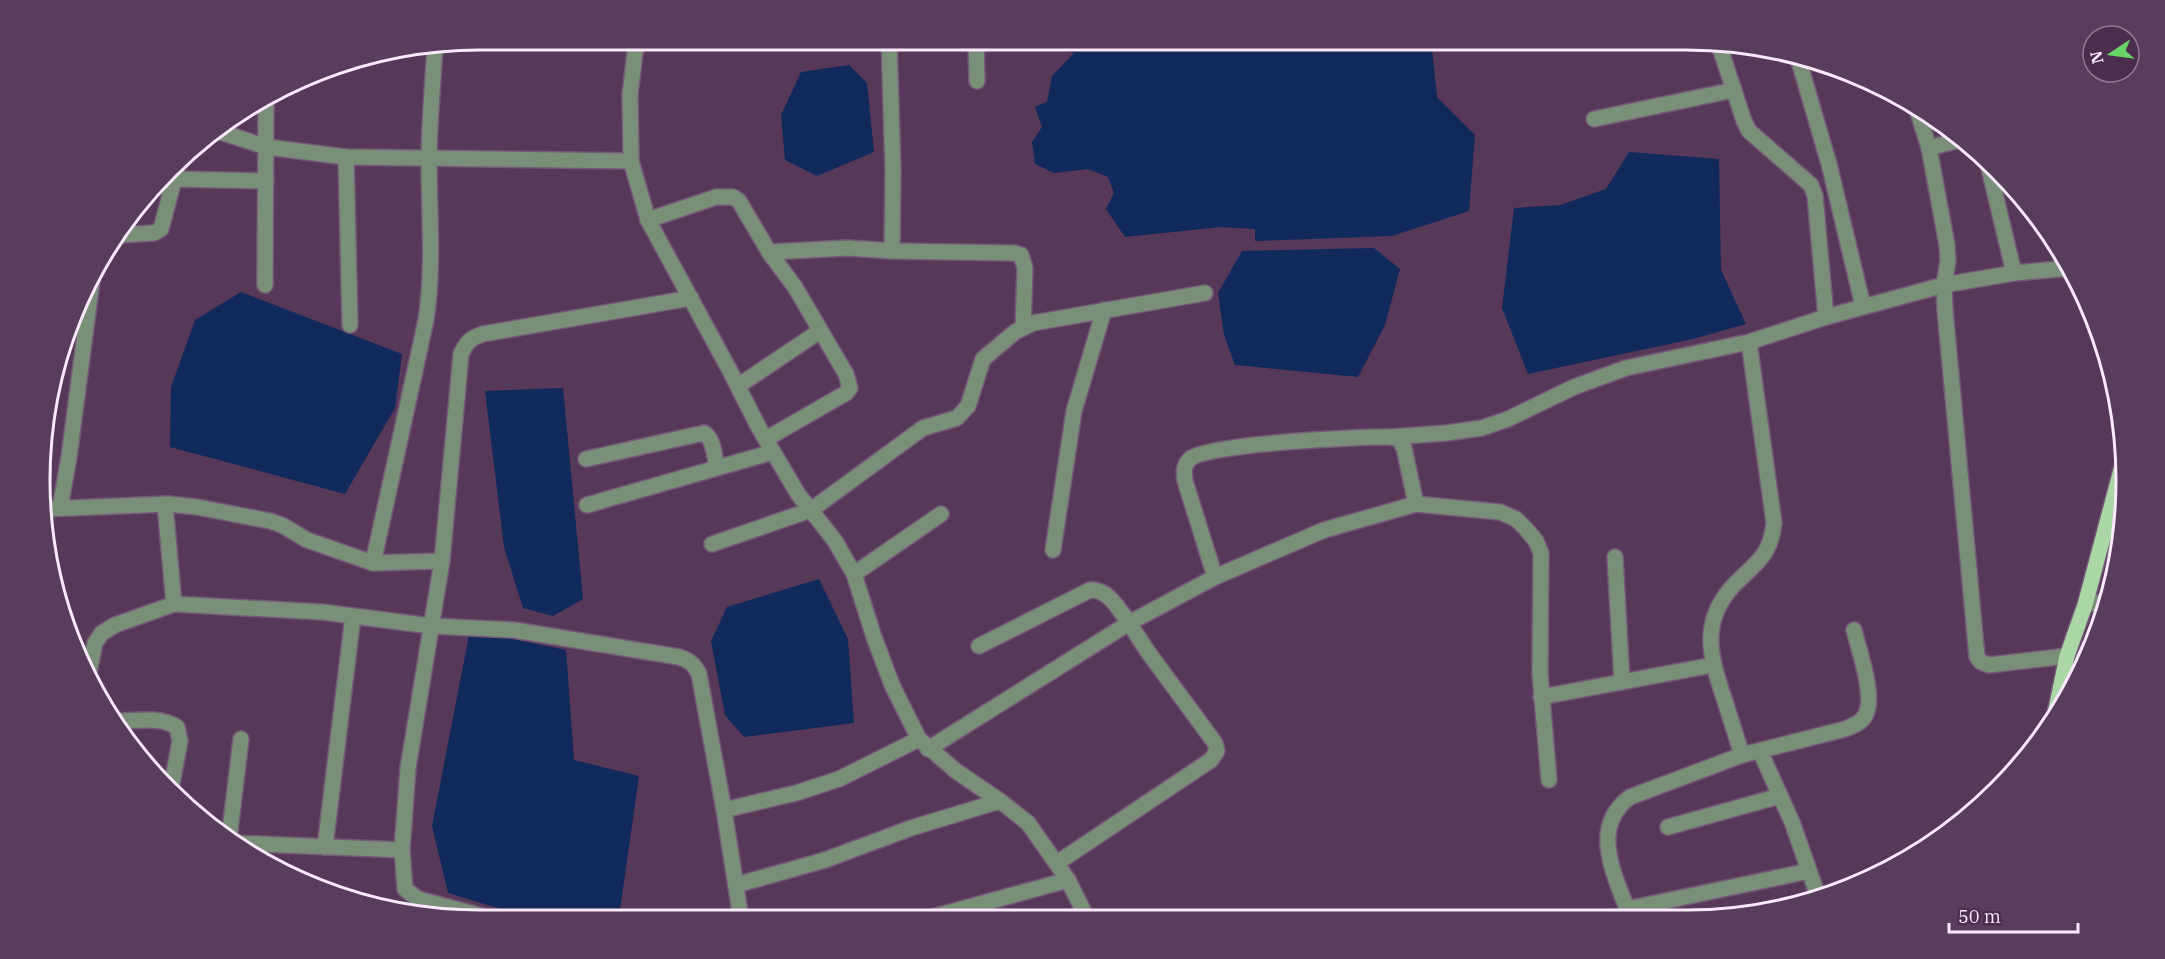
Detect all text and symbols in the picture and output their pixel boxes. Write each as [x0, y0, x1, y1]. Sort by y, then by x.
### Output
north arrow [2081, 24, 2141, 84]
text: N [2085, 49, 2108, 66]
scale bar [1949, 896, 2078, 934]
text: 50 m [1958, 905, 2001, 928]

